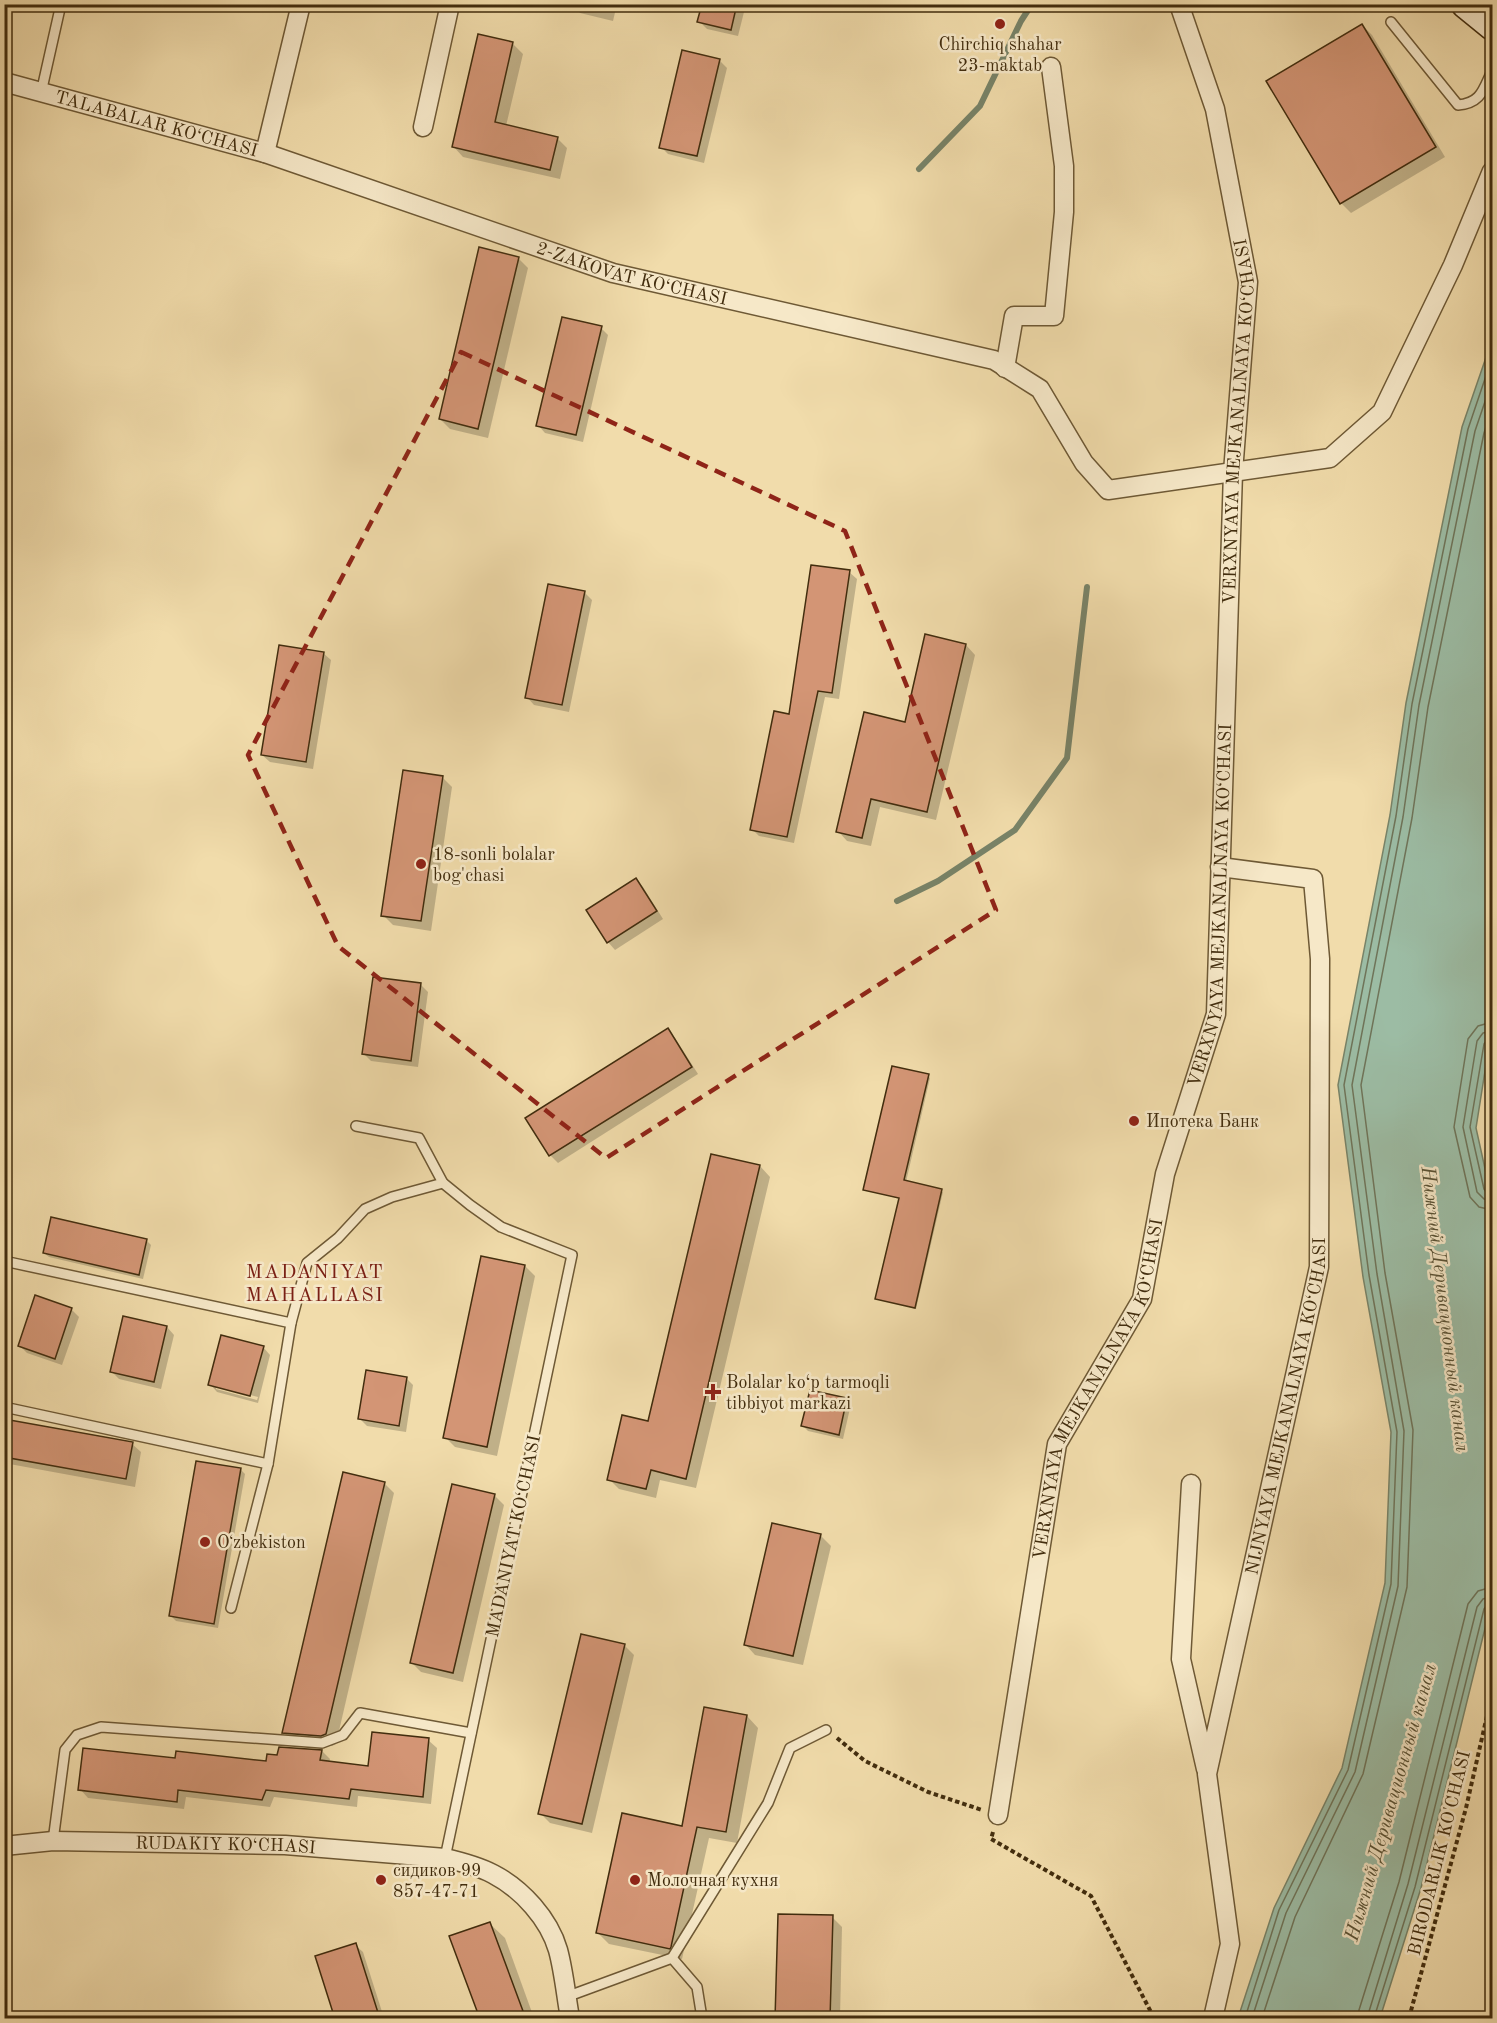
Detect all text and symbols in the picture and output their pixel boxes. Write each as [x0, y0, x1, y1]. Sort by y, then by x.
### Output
marker: Chirchiq shahar 23-maktab [993, 17, 1007, 31]
place label: Chirchiq shahar 23-maktab [938, 36, 1062, 75]
street label: TALABALAR KO‘CHASI [53, 88, 259, 161]
street label: VERXNYAYA MEJKANALNAYA KO‘CHASI [1221, 237, 1258, 605]
street label: 2-ZAKOVAT KO‘CHASI [534, 239, 729, 309]
street label: VERXNYAYA MEJKANALNAYA KO‘CHASI [1185, 723, 1235, 1089]
place label: 18-sonli bolalar bog'chasi [433, 846, 555, 885]
marker: 18-sonli bolalar bog'chasi [414, 857, 428, 871]
place label: Ипотека Банк [1146, 1113, 1259, 1131]
marker: Ипотека Банк [1127, 1114, 1141, 1128]
water label: Нижний Деривационный канал [1416, 1164, 1471, 1453]
street label: VERXNYAYA MEJKANALNAYA KO‘CHASI [1031, 1217, 1167, 1561]
street label: NIJNYAYA MEJKANALNAYA KO‘CHASI [1243, 1237, 1329, 1577]
district label: MADANIYAT MAHALLASI [246, 1263, 384, 1306]
place label: Bolalar ko‘p tarmoqli tibbiyot markazi [726, 1374, 890, 1413]
marker: Bolalar ko‘p tarmoqli tibbiyot markazi [704, 1383, 722, 1401]
street label: MADANIYAT KO‘CHASI [484, 1433, 544, 1639]
place label: Oʻzbekiston [217, 1534, 306, 1552]
marker: Oʻzbekiston [198, 1535, 212, 1549]
water label: Нижний Деривационный канал [1342, 1661, 1441, 1945]
street label: BIRODARLIK KO'CHASI [1406, 1749, 1474, 1957]
street label: RUDAKIY KO‘CHASI [135, 1834, 317, 1857]
place label: сидиков 99 857-47-71 [393, 1862, 482, 1901]
place label: Молочная кухня [647, 1872, 778, 1890]
marker: сидиков 99 857-47-71 [374, 1873, 388, 1887]
marker: Молочная кухня [628, 1873, 642, 1887]

